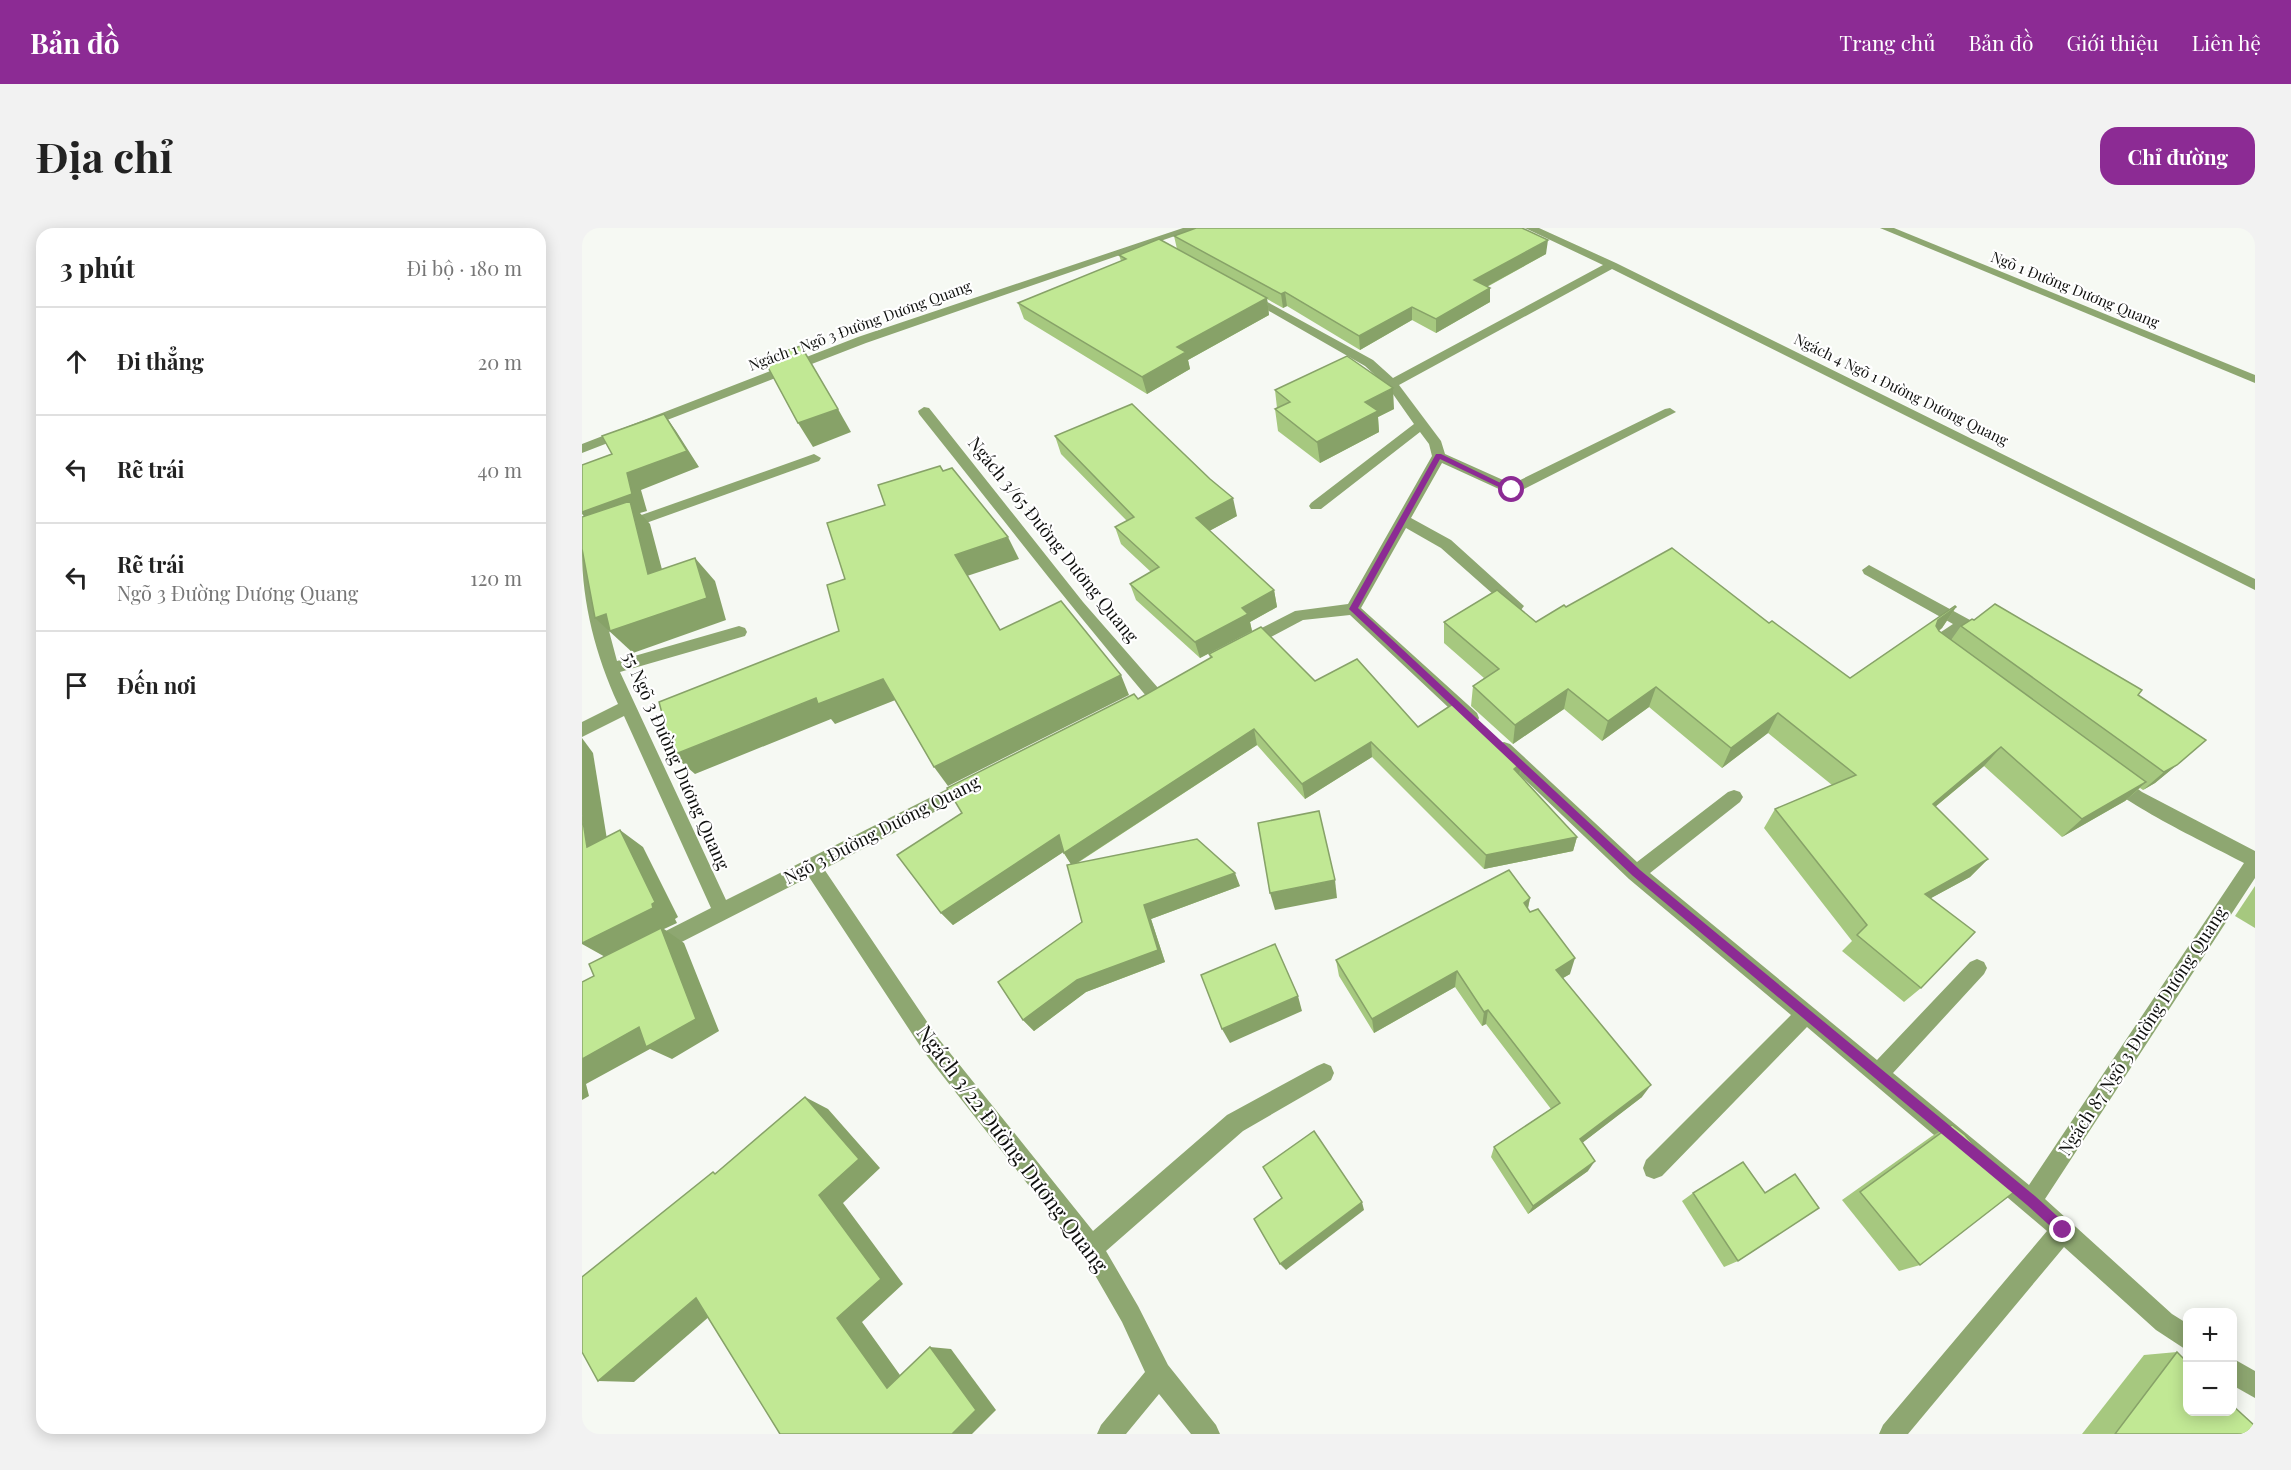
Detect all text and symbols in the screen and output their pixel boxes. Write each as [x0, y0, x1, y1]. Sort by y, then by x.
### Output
text: Bản đồ [30, 24, 120, 61]
text: Trang chủ [1839, 28, 1935, 56]
text: Bản đồ [1968, 28, 2033, 56]
text: Giới thiệu [2066, 28, 2159, 56]
text: Liên hệ [2192, 28, 2261, 56]
button: Chỉ đường [2100, 127, 2255, 185]
text: Địa chỉ [36, 128, 173, 184]
street label: Ngõ 1 Đường Dương Quang [1988, 246, 2163, 332]
text: 3 phút [60, 250, 135, 285]
text: Đi bộ · 180 m [407, 254, 522, 281]
street label: Ngách 1 Ngõ 3 Đường Dương Quang [746, 275, 974, 375]
street label: Ngách 4 Ngõ 1 Đường Dương Quang [1791, 328, 2012, 450]
icon: ahead [60, 345, 93, 378]
text: Đi thẳng [117, 346, 204, 376]
text: 20 m [478, 348, 522, 375]
street label: Ngách 3/65 Đường Dương Quang [963, 431, 1145, 648]
icon: left [60, 453, 93, 486]
text: Rẽ trái [117, 454, 185, 484]
text: 40 m [477, 456, 522, 483]
route start [1498, 476, 1524, 502]
text: Rẽ trái [117, 549, 185, 579]
icon: left [60, 561, 93, 594]
text: 120 m [470, 564, 522, 591]
text: Ngõ 3 Đường Dương Quang [117, 579, 358, 606]
street label: 55 Ngõ 3 Đường Dương Quang [618, 648, 736, 874]
icon: arrive [60, 669, 93, 702]
text: Đến nơi [117, 670, 196, 700]
street label: Ngõ 3 Đường Dương Quang [779, 769, 984, 889]
street label: Ngách 87 Ngõ 3 Đường Dương Quang [2052, 901, 2232, 1160]
street label: Ngách 3/22 Đường Dương Quang [911, 1019, 1116, 1277]
route end [2049, 1216, 2075, 1242]
map controls [2183, 1308, 2237, 1416]
button: + [2183, 1308, 2237, 1362]
button: − [2183, 1362, 2237, 1416]

